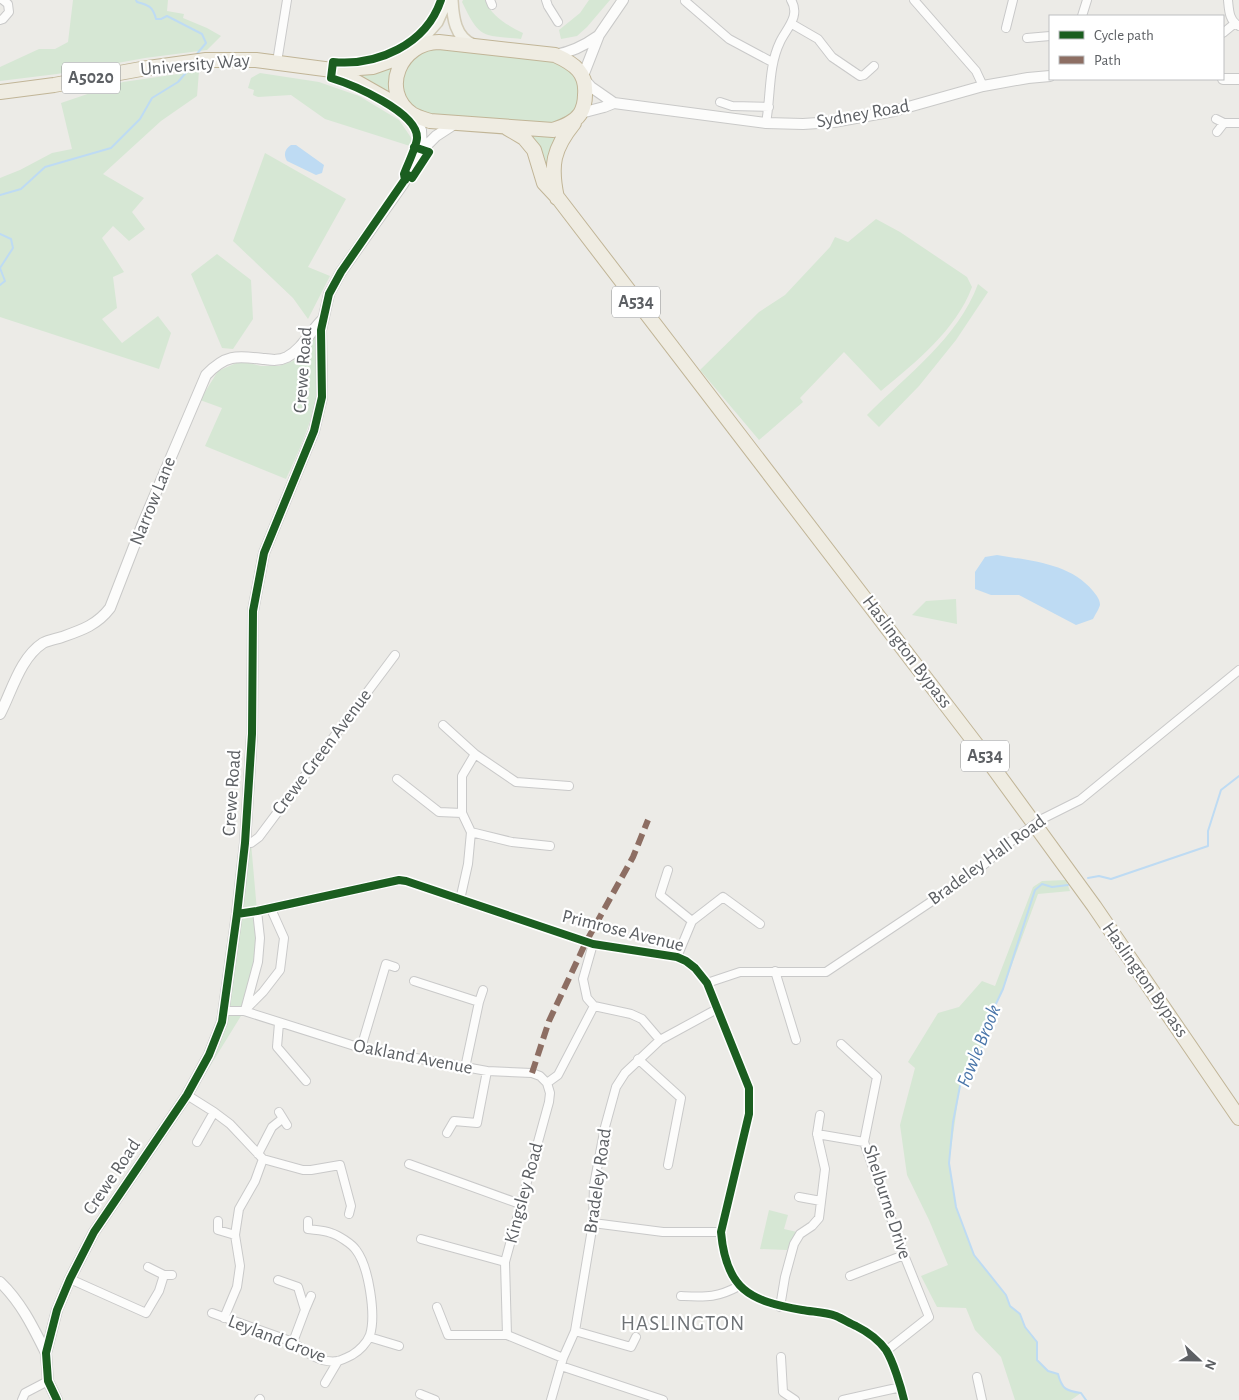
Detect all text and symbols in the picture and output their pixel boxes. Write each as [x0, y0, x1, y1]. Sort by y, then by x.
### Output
legend [1049, 15, 1224, 80]
text: Cycle path [1094, 28, 1154, 43]
street label: University Way [139, 51, 251, 79]
text: Path [1094, 53, 1121, 68]
road number: A5020 [62, 62, 120, 94]
street label: Sydney Road [815, 96, 911, 132]
road number: A534 [612, 286, 660, 318]
street label: Crewe Road [291, 326, 316, 414]
street label: Narrow Lane [127, 454, 179, 548]
street label: Haslington Bypass [859, 592, 955, 712]
street label: Crewe Green Avenue [269, 686, 375, 818]
road number: A534 [961, 740, 1009, 771]
street label: Crewe Road [220, 749, 245, 837]
street label: Bradeley Hall Road [925, 811, 1049, 909]
street label: Primrose Avenue [560, 907, 686, 955]
street label: Haslington Bypass [1098, 919, 1192, 1041]
water label: Fowle Brook [953, 1002, 1005, 1090]
street label: Oakland Avenue [352, 1036, 474, 1078]
street label: Bradeley Road [581, 1127, 615, 1235]
street label: Crewe Road [80, 1136, 144, 1218]
street label: Kingsley Road [501, 1140, 547, 1245]
street label: Shelburne Drive [860, 1143, 914, 1261]
street label: Leyland Grove [225, 1312, 329, 1366]
district label: HASLINGTON [621, 1313, 745, 1334]
north arrow [1174, 1335, 1224, 1385]
text: N [1202, 1357, 1218, 1372]

